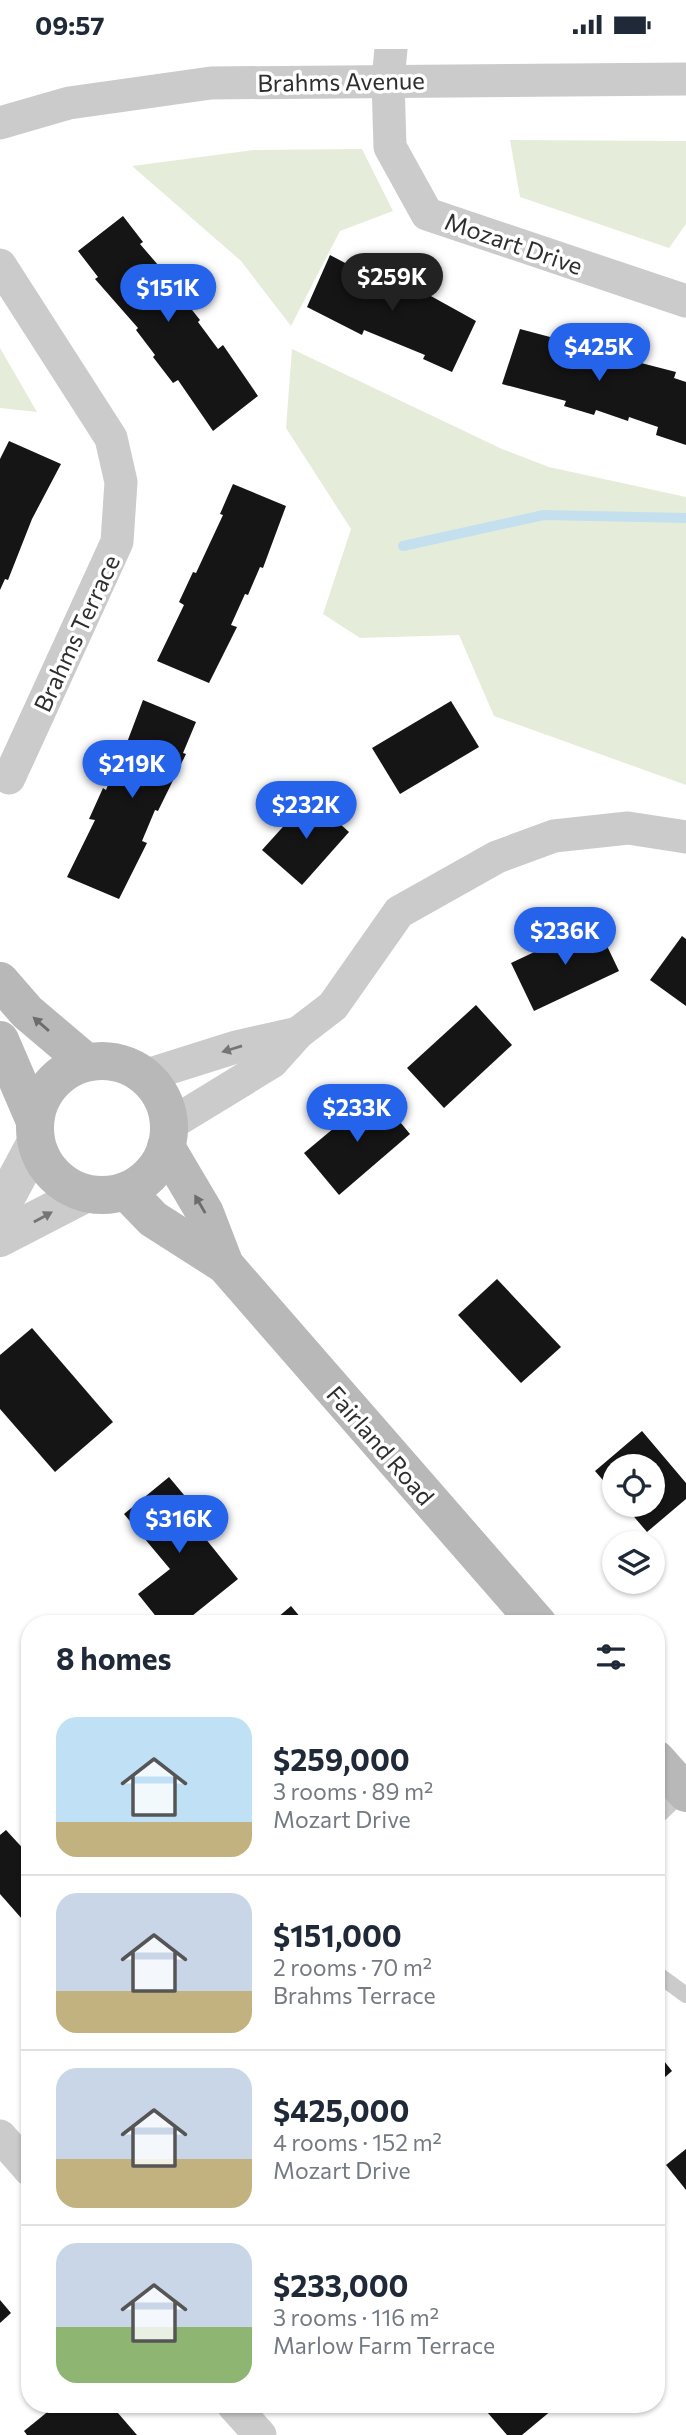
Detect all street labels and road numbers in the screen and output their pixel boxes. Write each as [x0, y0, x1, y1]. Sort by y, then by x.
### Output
street label: Brahms Avenue [257, 65, 425, 97]
street label: Mozart Drive [441, 206, 587, 280]
street label: Brahms Terrace [27, 550, 125, 716]
street label: Fairland Road [321, 1379, 441, 1511]

